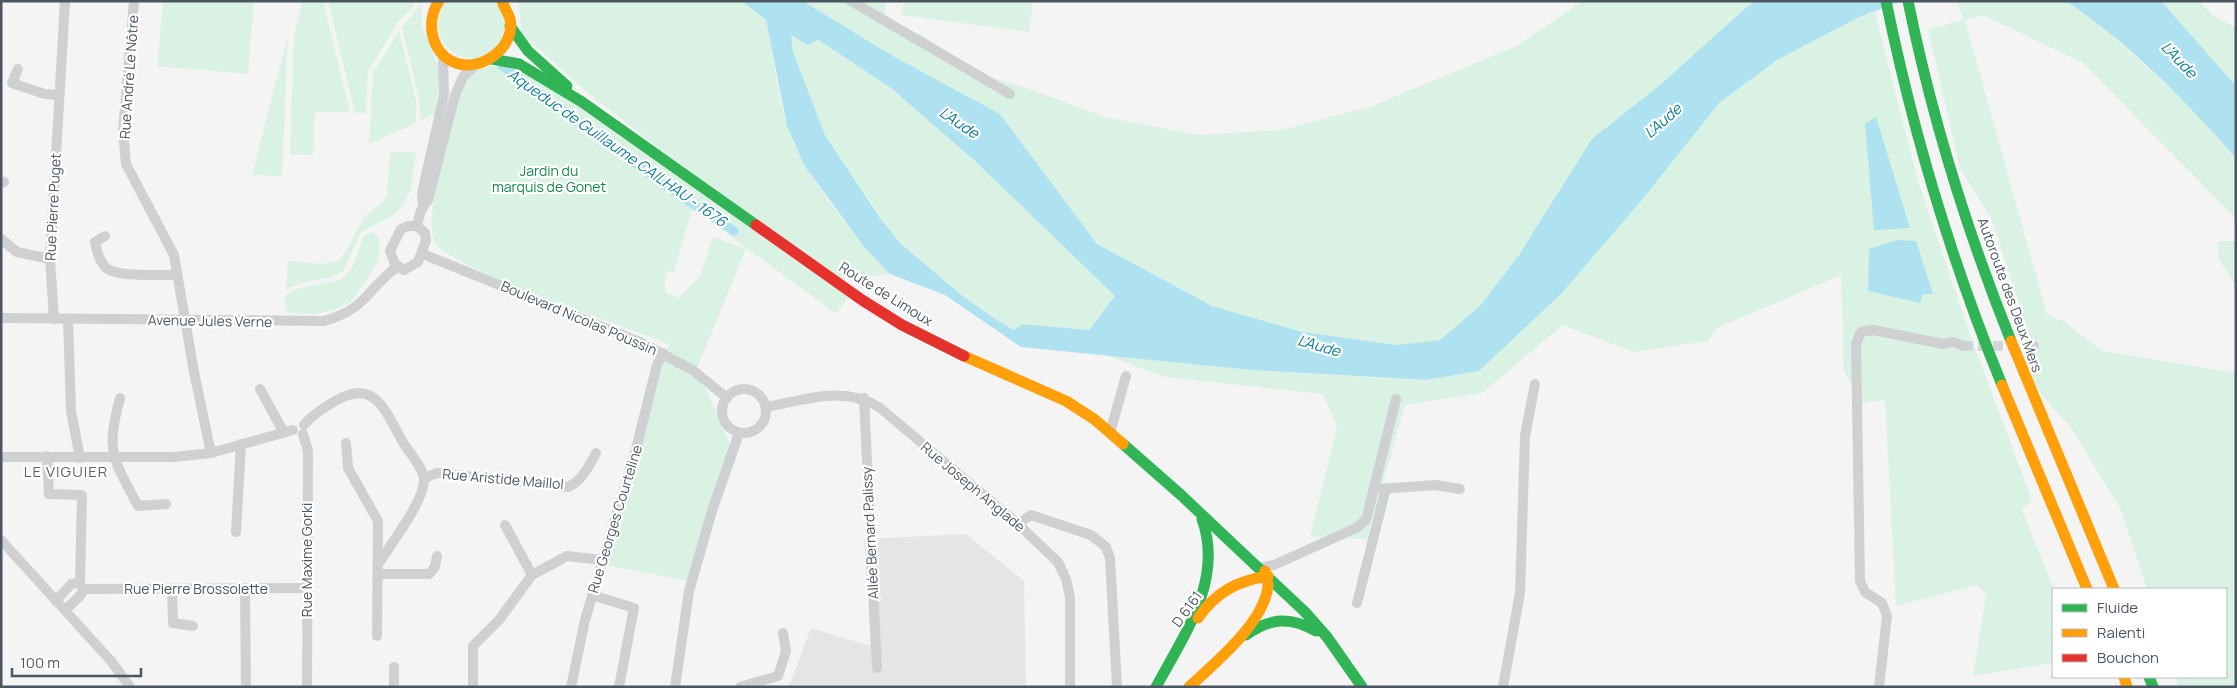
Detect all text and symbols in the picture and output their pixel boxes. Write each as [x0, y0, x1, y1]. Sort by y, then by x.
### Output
street label: Rue André Le Nôtre [115, 14, 142, 140]
water label: L'Aude [2157, 37, 2203, 83]
water label: Aqueduc de Guillaume CAILHAU - 1676 [504, 64, 732, 233]
water label: L'Aude [1639, 98, 1687, 143]
water label: L'Aude [935, 102, 984, 144]
street label: Rue Pierre Puget [40, 152, 65, 261]
park label: Jardin du marquis de Gonet [492, 161, 606, 196]
street label: Autoroute des Deux Mers [1974, 215, 2047, 375]
street label: Route de Limoux [836, 257, 937, 330]
street label: Boulevard Nicolas Poussin [498, 276, 660, 359]
street label: Avenue Jules Verne [148, 310, 272, 331]
water label: L'Aude [1295, 329, 1344, 362]
street label: Rue Joseph Anglade [917, 437, 1029, 536]
street label: Rue Georges Courteline [583, 442, 646, 595]
district label: LE VIGUIER [24, 461, 108, 482]
street label: Rue Aristide Maillol [442, 464, 564, 493]
street label: Allée Bernard Palissy [857, 466, 882, 600]
street label: Rue Maxime Gorki [297, 503, 316, 617]
street label: Rue Pierre Brossolette [124, 579, 268, 598]
street label: D 6161 [1167, 587, 1206, 631]
legend [2052, 588, 2227, 678]
text: Fluide [2097, 597, 2138, 618]
text: Ralenti [2097, 622, 2145, 643]
scale bar [12, 646, 141, 678]
text: Bouchon [2097, 647, 2159, 668]
text: 100 m [20, 652, 60, 673]

